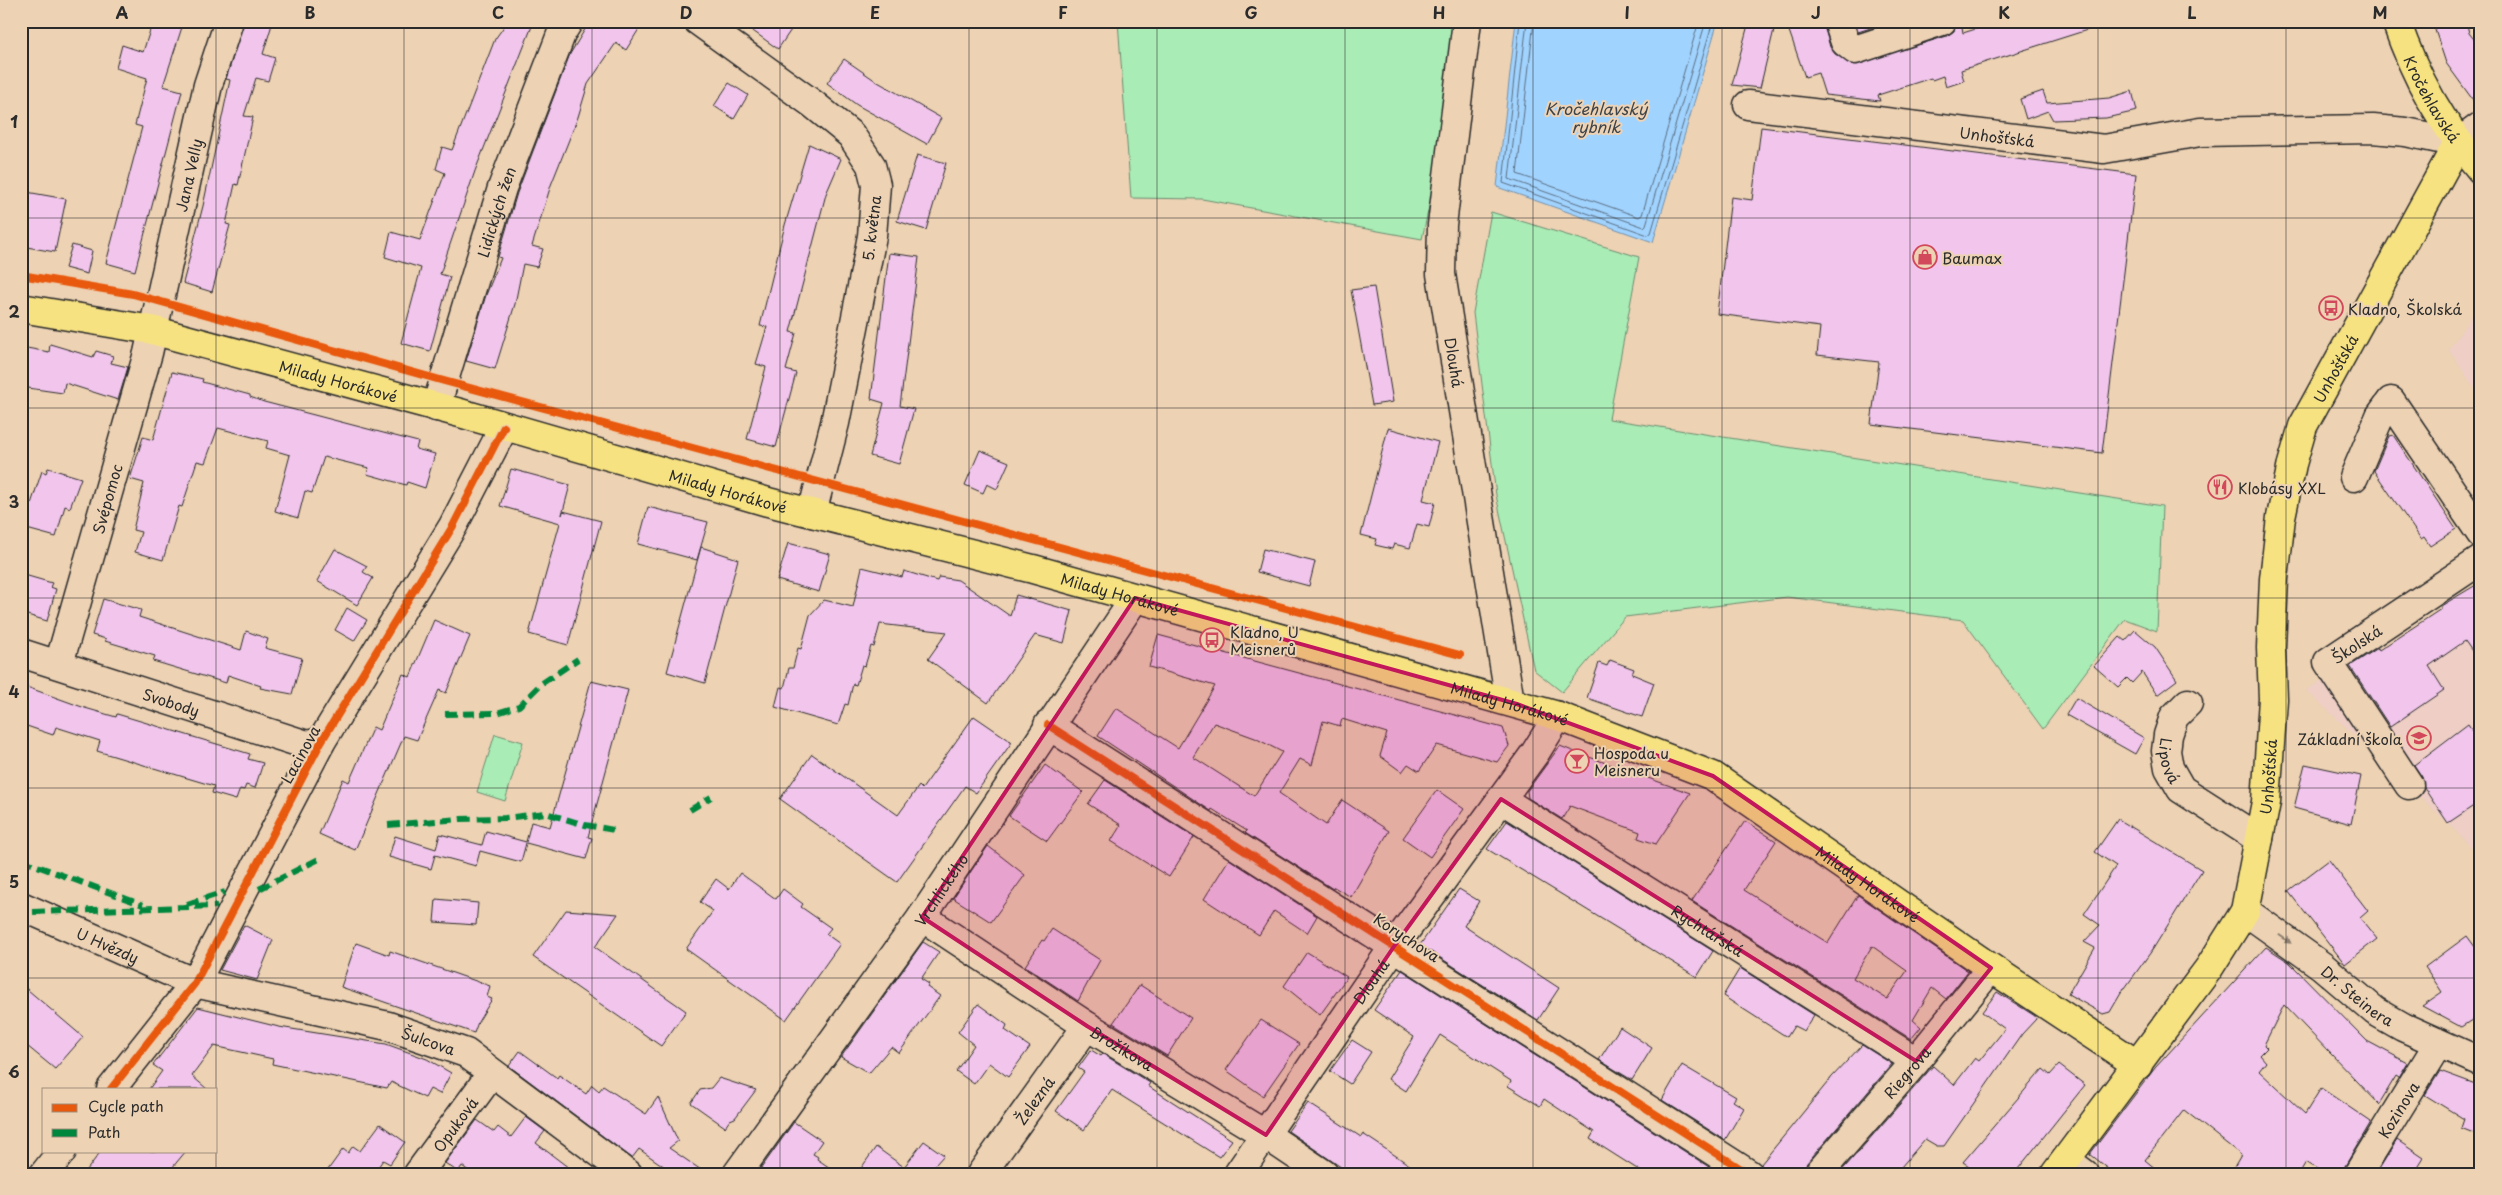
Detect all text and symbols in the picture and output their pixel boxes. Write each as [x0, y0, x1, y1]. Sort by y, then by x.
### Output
text: A [116, 0, 129, 24]
text: B [305, 0, 316, 24]
text: C [492, 0, 504, 24]
text: D [680, 0, 692, 24]
text: E [870, 0, 880, 24]
text: F [1058, 0, 1068, 24]
text: G [1244, 0, 1258, 24]
text: H [1433, 0, 1445, 24]
text: I [1624, 0, 1630, 24]
text: J [1811, 0, 1821, 24]
text: K [1998, 0, 2010, 24]
text: L [2187, 0, 2197, 24]
text: M [2372, 0, 2388, 24]
street label: Kročehlavská [2399, 52, 2467, 147]
water label: Kročehlavský rybník [1545, 96, 1649, 138]
text: 1 [10, 109, 18, 133]
street label: Unhošťská [1958, 120, 2037, 152]
street label: Jana Velly [169, 136, 207, 214]
street label: Lidických žen [470, 163, 521, 260]
street label: 5. května [856, 193, 887, 262]
shop icon: Baumax [1912, 244, 1938, 270]
place label: Baumax [1942, 246, 2002, 269]
bus stop icon: Kladno, Školská [2318, 295, 2344, 321]
place label: Kladno, Školská [2348, 297, 2463, 320]
text: 2 [8, 299, 20, 323]
street label: Unhošťská [2306, 329, 2363, 407]
street label: Dlouhá [1440, 336, 1471, 390]
street label: Milady Horákové [277, 353, 400, 407]
street label: Svépomoc [85, 461, 127, 536]
street label: Milady Horákové [667, 463, 790, 518]
restaurant icon: Klobásy XXL [2207, 474, 2233, 500]
place label: Klobásy XXL [2238, 476, 2326, 499]
text: 3 [9, 489, 19, 513]
street label: Milady Horákové [1058, 566, 1182, 621]
street label: Školská [2326, 618, 2386, 668]
place label: Kladno, U Meisnerů [1230, 620, 1299, 660]
bus stop icon: Kladno, U Meisnerů [1199, 627, 1225, 653]
street label: Milady Horákové [1448, 675, 1572, 731]
text: 4 [9, 679, 20, 703]
street label: Svobody [140, 681, 203, 721]
street label: Lacinova [275, 720, 326, 787]
school or university icon: Základní škola [2406, 725, 2432, 751]
place label: Základní škola [2297, 727, 2403, 750]
street label: Lipová [2155, 737, 2187, 788]
street label: Unhošťská [2252, 738, 2282, 816]
place label: Hospoda u Meisneru [1594, 741, 1669, 781]
bar icon: Hospoda u Meisneru [1564, 748, 1590, 774]
street label: Milady Horákové [1812, 839, 1925, 927]
street label: Vrchlického [908, 848, 973, 930]
text: 5 [9, 869, 19, 893]
street label: Rychtářská [1667, 898, 1749, 962]
street label: Korychova [1369, 907, 1445, 968]
street label: U Hvězdy [73, 921, 143, 968]
one-way arrow [2278, 934, 2292, 944]
street label: Dlouhá [1347, 953, 1394, 1008]
street label: Dr. Steinera [2317, 959, 2399, 1031]
street label: Brožíkova [1086, 1019, 1159, 1076]
street label: Šulcova [399, 1020, 459, 1060]
street label: Riegrova [1877, 1040, 1936, 1103]
text: 6 [8, 1059, 20, 1083]
street label: Železná [1009, 1071, 1060, 1129]
street label: Kozinova [2372, 1076, 2425, 1142]
legend [42, 1088, 218, 1152]
street label: Opuková [427, 1091, 483, 1156]
text: Cycle path [88, 1094, 164, 1117]
text: Path [88, 1120, 120, 1143]

